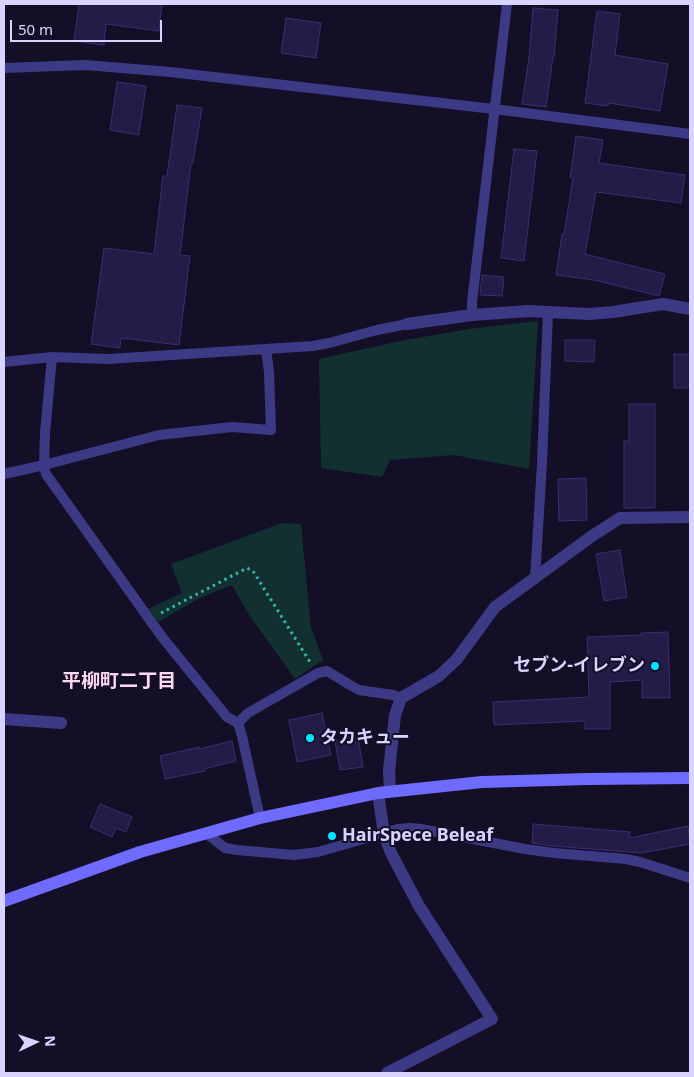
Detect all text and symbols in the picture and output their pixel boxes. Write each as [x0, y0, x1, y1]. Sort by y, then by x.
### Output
scale bar [12, 10, 165, 42]
text: 50 m [18, 19, 53, 39]
place label: セブン-イレブン [513, 655, 645, 677]
marker: セブン-イレブン [649, 660, 661, 672]
district label: 平柳町二丁目 [62, 671, 176, 693]
place label: タカキュー [320, 727, 410, 749]
marker: タカキュー [304, 732, 316, 744]
place label: HairSpece Beleaf [342, 825, 493, 847]
marker: HairSpece Beleaf [326, 830, 338, 842]
north arrow [10, 1017, 60, 1067]
text: N [41, 1035, 60, 1047]

